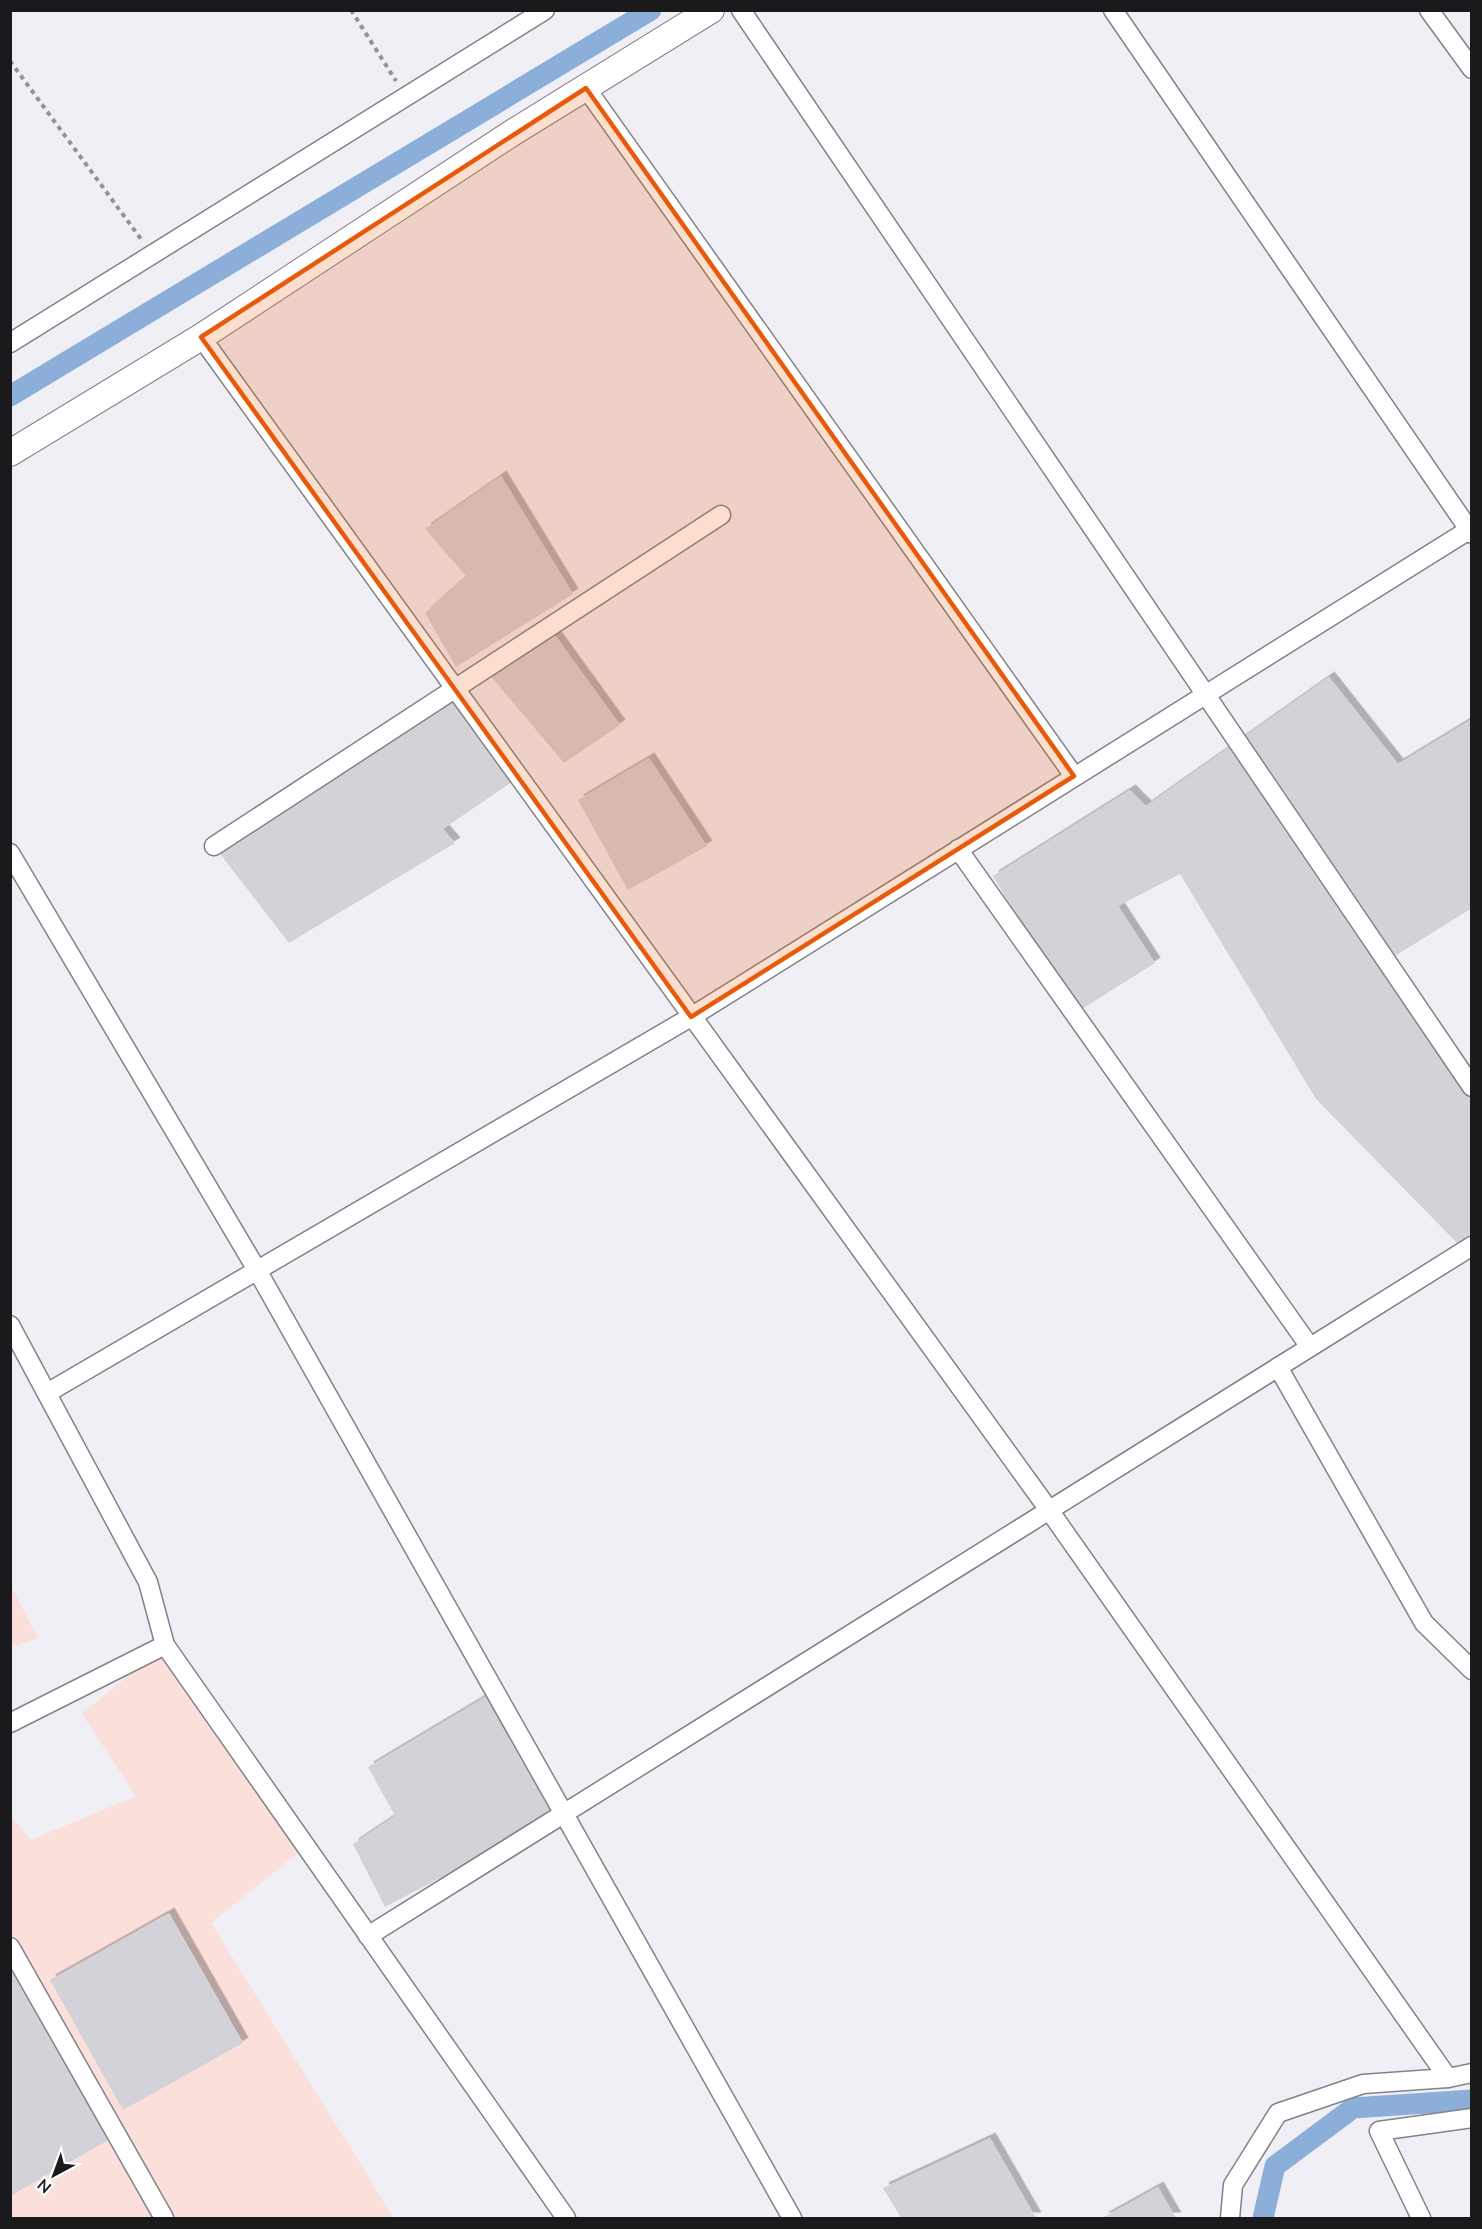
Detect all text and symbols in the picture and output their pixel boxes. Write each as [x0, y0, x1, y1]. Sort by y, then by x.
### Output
north arrow [24, 2145, 84, 2205]
text: N [33, 2173, 57, 2198]

